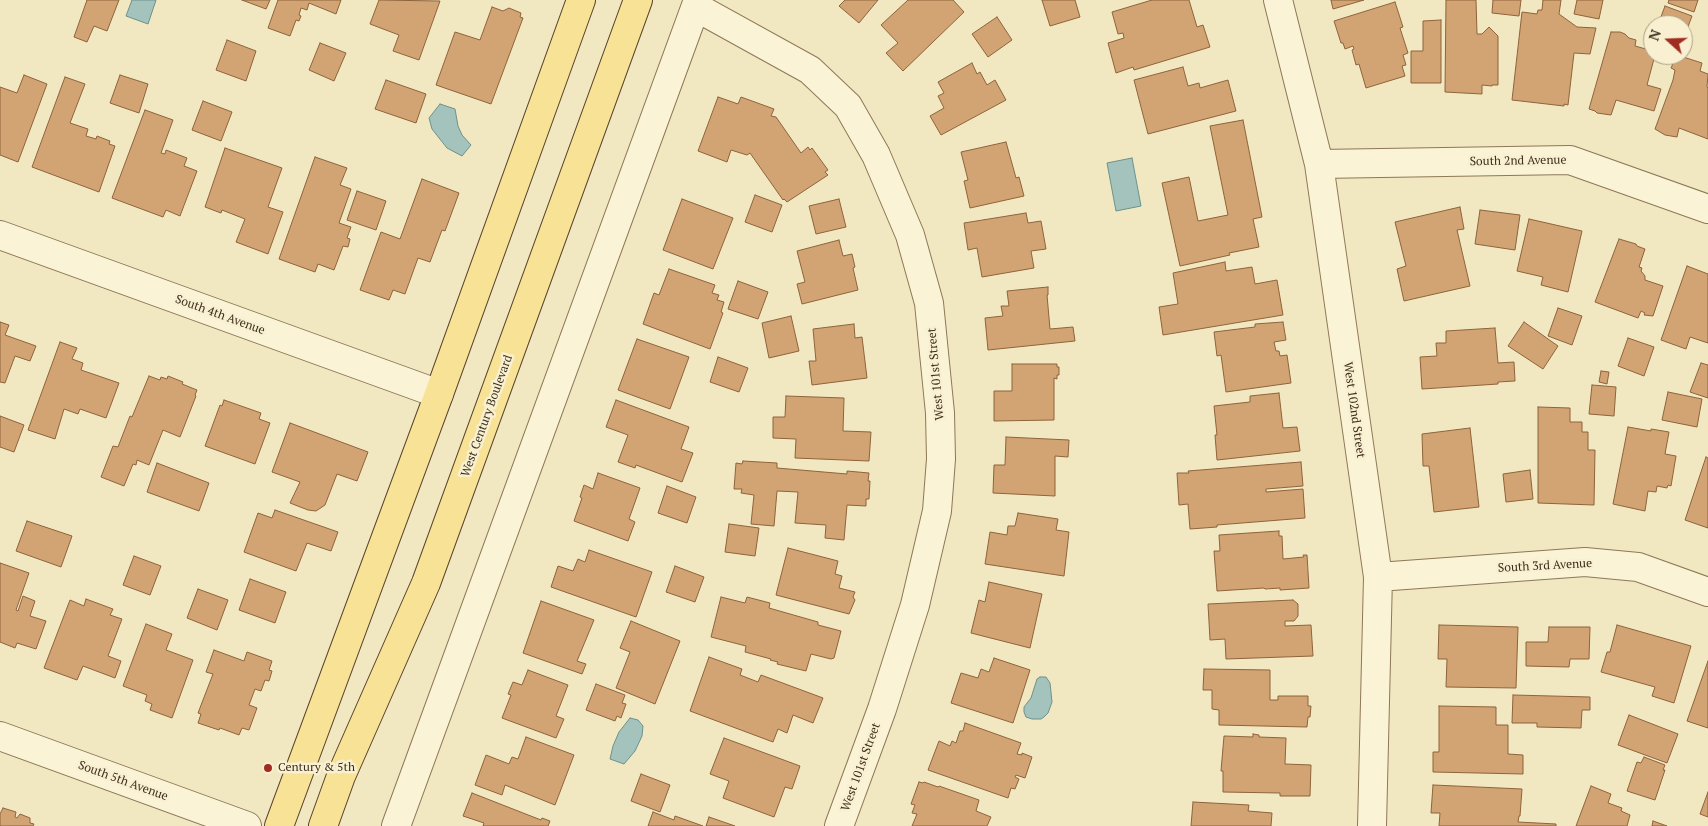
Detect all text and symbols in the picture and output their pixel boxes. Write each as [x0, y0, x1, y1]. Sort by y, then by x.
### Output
north arrow [1643, 15, 1693, 65]
text: N [1644, 27, 1665, 43]
street label: South 2nd Avenue [1470, 153, 1566, 169]
street label: South 4th Avenue [173, 292, 267, 338]
street label: West 101st Street [925, 327, 947, 421]
street label: West Century Boulevard [458, 353, 516, 479]
street label: West 102nd Street [1340, 361, 1368, 459]
street label: South 3rd Avenue [1498, 556, 1592, 576]
street label: West 101st Street [838, 721, 884, 813]
street label: South 5th Avenue [76, 758, 170, 804]
place label: Century & 5th [278, 761, 355, 775]
marker: Century & 5th [262, 762, 274, 774]

